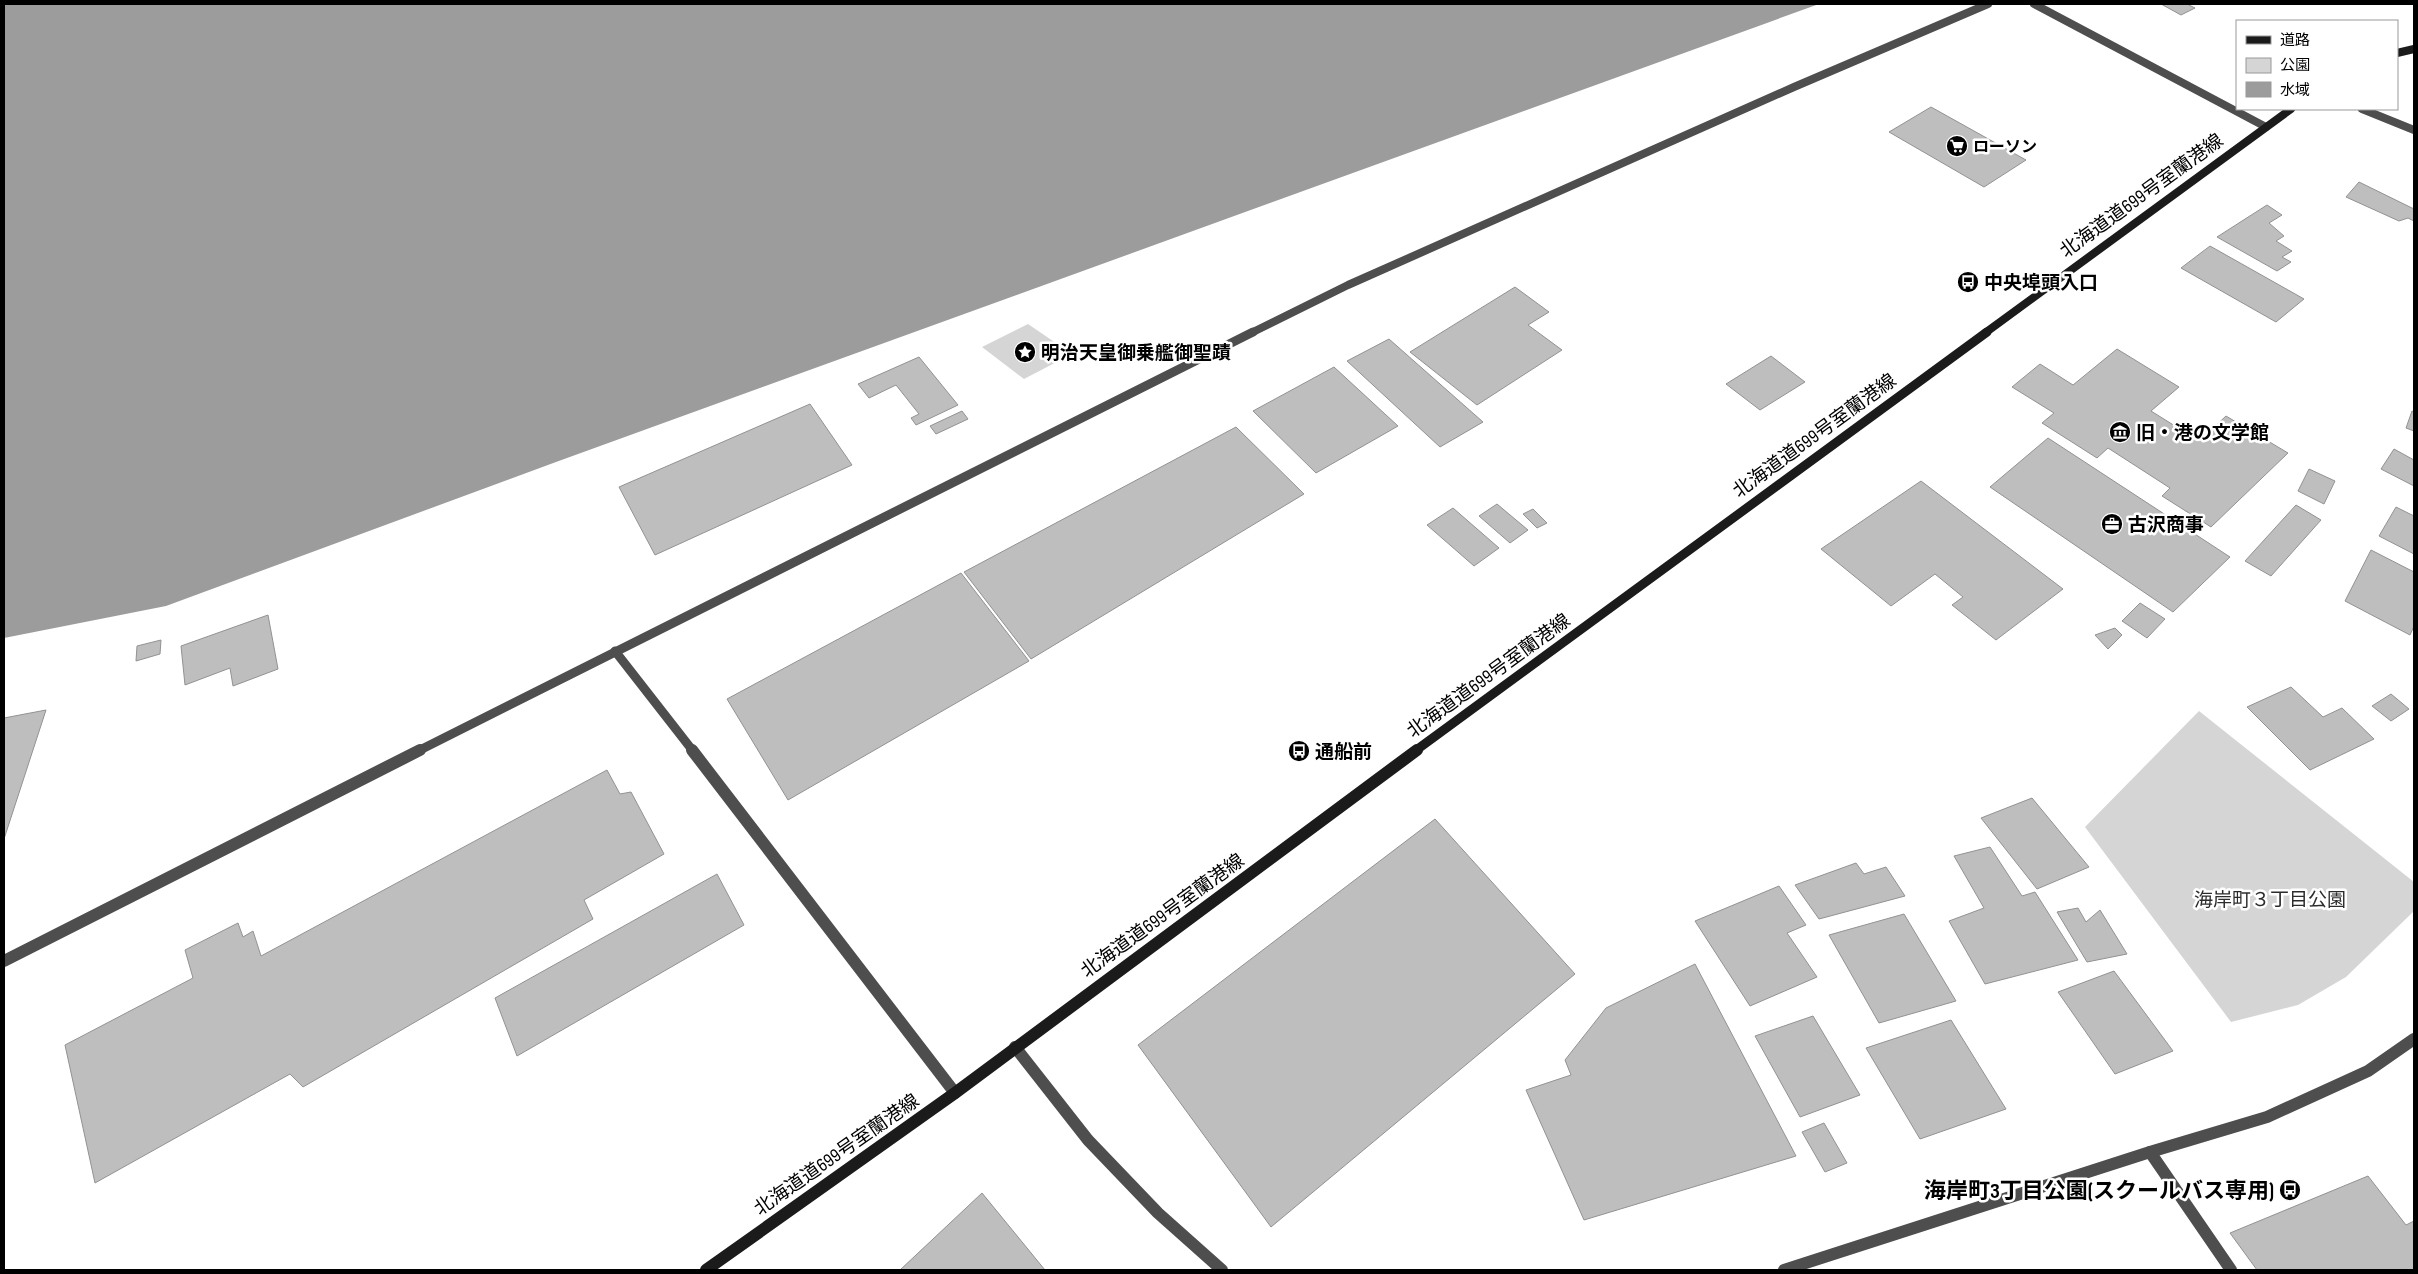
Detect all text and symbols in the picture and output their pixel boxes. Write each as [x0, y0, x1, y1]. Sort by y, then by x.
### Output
legend [2236, 20, 2398, 110]
text: 道路 [2280, 31, 2310, 50]
text: 公園 [2280, 56, 2310, 75]
text: 水域 [2280, 81, 2310, 100]
street label: 北海道道699号室蘭港線 [2056, 129, 2228, 263]
supermarket icon: ローソン [1945, 134, 1969, 158]
place label: ローソン [1973, 138, 2037, 157]
bus stop icon: 中央埠頭入口 [1956, 270, 1980, 294]
place label: 中央埠頭入口 [1984, 272, 2098, 295]
place icon: 明治天皇御乗艦御聖蹟 [1013, 340, 1037, 364]
place label: 明治天皇御乗艦御聖蹟 [1041, 342, 1231, 365]
street label: 北海道道699号室蘭港線 [1729, 369, 1901, 503]
museum icon: 旧・港の文学館 [2108, 420, 2132, 444]
place label: 旧・港の文学館 [2136, 422, 2269, 445]
office icon: 古沢商事 [2100, 512, 2124, 536]
place label: 古沢商事 [2128, 514, 2204, 537]
street label: 北海道道699号室蘭港線 [1403, 609, 1575, 743]
bus stop icon: 通船前 [1287, 739, 1311, 763]
place label: 通船前 [1315, 741, 1372, 764]
street label: 北海道道699号室蘭港線 [1077, 849, 1249, 983]
park label: 海岸町３丁目公園 [2194, 889, 2346, 912]
street label: 北海道道699号室蘭港線 [750, 1090, 924, 1221]
place label: 海岸町3丁目公園(スクールバス専用) [1924, 1178, 2274, 1205]
bus stop icon: 海岸町3丁目公園(スクールバス専用) [2278, 1178, 2302, 1202]

